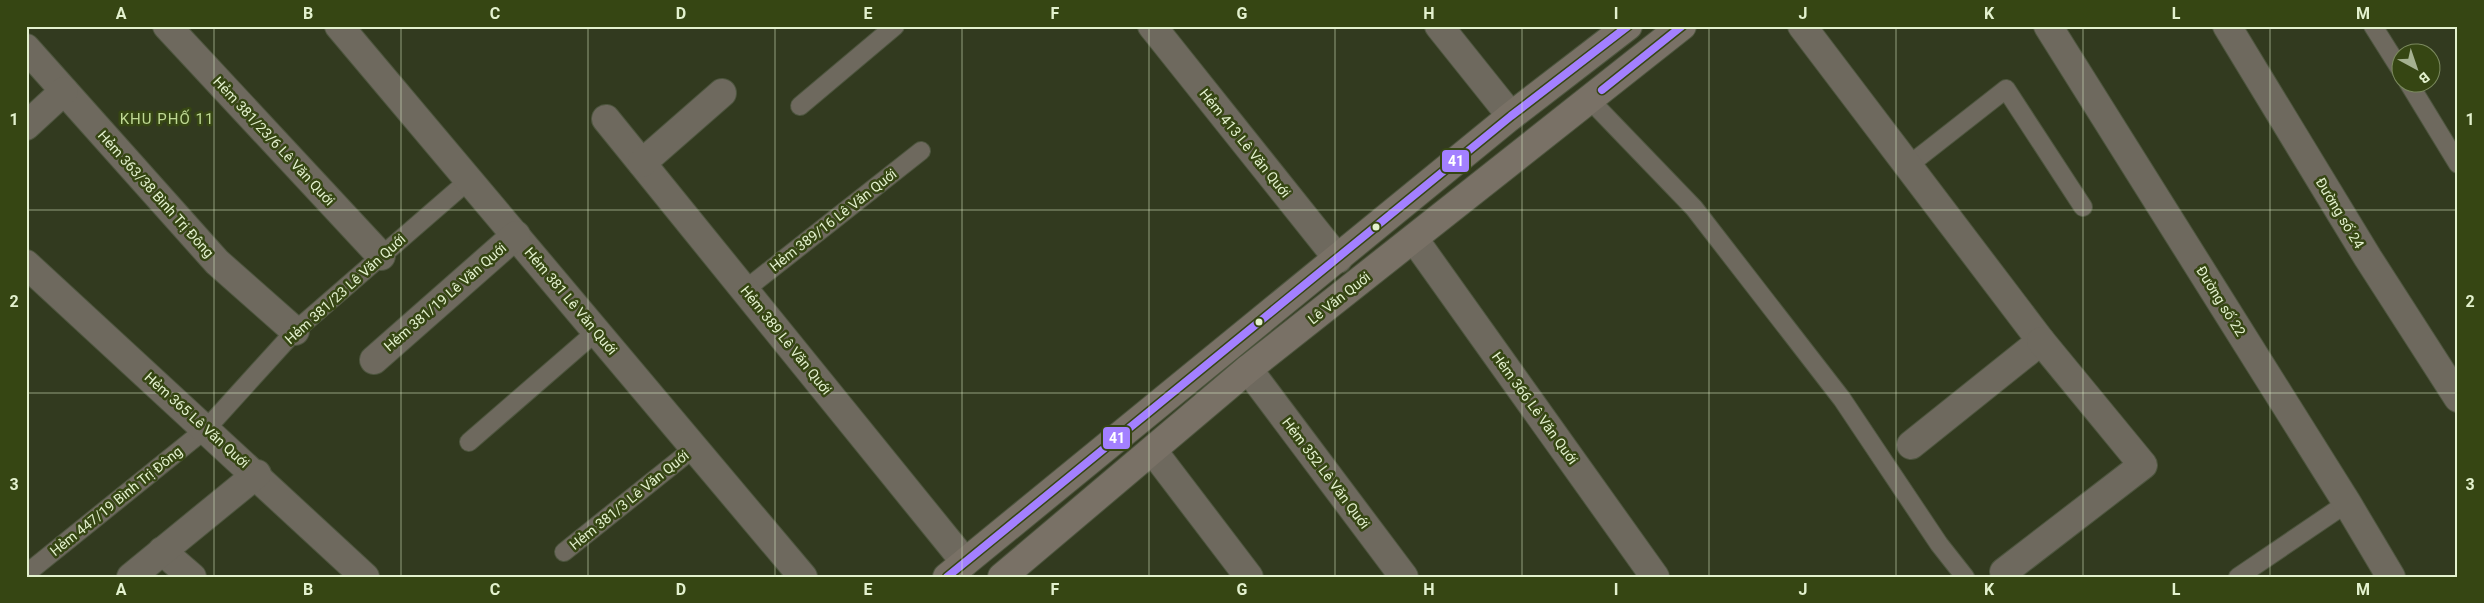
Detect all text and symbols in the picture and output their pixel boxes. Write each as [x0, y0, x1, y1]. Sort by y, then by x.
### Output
text: A [116, 4, 127, 23]
text: B [303, 4, 313, 23]
text: C [490, 4, 500, 23]
text: D [676, 4, 686, 23]
text: E [864, 4, 873, 23]
text: F [1051, 4, 1060, 23]
text: G [1237, 4, 1248, 23]
text: H [1423, 4, 1435, 23]
text: I [1614, 4, 1618, 23]
text: J [1799, 4, 1807, 23]
text: K [1984, 4, 1995, 23]
text: L [2172, 4, 2181, 23]
text: M [2356, 4, 2370, 23]
north arrow [2392, 42, 2442, 92]
text: B [2416, 69, 2433, 87]
street label: Hẻm 381/23/6 Lê Văn Quới [210, 73, 338, 209]
street label: Hẻm 413 Lê Văn Quới [1196, 86, 1294, 200]
district label: KHU PHỐ 11 [120, 109, 214, 128]
text: 1 [9, 110, 19, 129]
text: 1 [2465, 110, 2475, 129]
street label: Hẻm 363/38 Bình Trị Đông [95, 127, 217, 261]
line badge: 41 [1441, 149, 1470, 173]
text: 41 [1448, 153, 1464, 169]
street label: Hẻm 389/16 Lê Văn Quới [766, 166, 900, 274]
street label: Đường số 24 [2313, 175, 2367, 251]
unlabelled marker [1371, 222, 1381, 232]
street label: Hẻm 381/23 Lê Văn Quới [282, 231, 408, 347]
street label: Hẻm 381/19 Lê Văn Quới [381, 240, 509, 354]
street label: Hẻm 381 Lê Văn Quới [522, 244, 620, 358]
street label: Đường số 22 [2193, 263, 2249, 339]
street label: Lê Văn Quới [1305, 269, 1373, 327]
street label: Hẻm 389 Lê Văn Quới [737, 283, 835, 397]
text: 2 [9, 292, 19, 311]
text: 2 [2465, 292, 2475, 311]
unlabelled marker [1254, 317, 1264, 327]
street label: Hẻm 366 Lê Văn Quới [1489, 349, 1581, 467]
street label: Hẻm 365 Lê Văn Quới [142, 369, 252, 471]
street label: Hẻm 352 Lê Văn Quới [1279, 414, 1373, 532]
line badge: 41 [1102, 426, 1131, 450]
text: 41 [1109, 430, 1125, 446]
street label: Hẻm 447/19 Bình Trị Đông [47, 443, 185, 559]
street label: Hẻm 381/3 Lê Văn Quới [566, 447, 692, 553]
text: 3 [9, 475, 19, 494]
text: 3 [2465, 475, 2475, 494]
text: A [116, 580, 127, 599]
text: B [303, 580, 313, 599]
text: C [490, 580, 500, 599]
text: D [676, 580, 686, 599]
text: E [864, 580, 873, 599]
text: F [1051, 580, 1060, 599]
text: G [1237, 580, 1248, 599]
text: H [1423, 580, 1435, 599]
text: I [1614, 580, 1618, 599]
text: J [1799, 580, 1807, 599]
text: K [1984, 580, 1995, 599]
text: L [2172, 580, 2181, 599]
text: M [2356, 580, 2370, 599]

